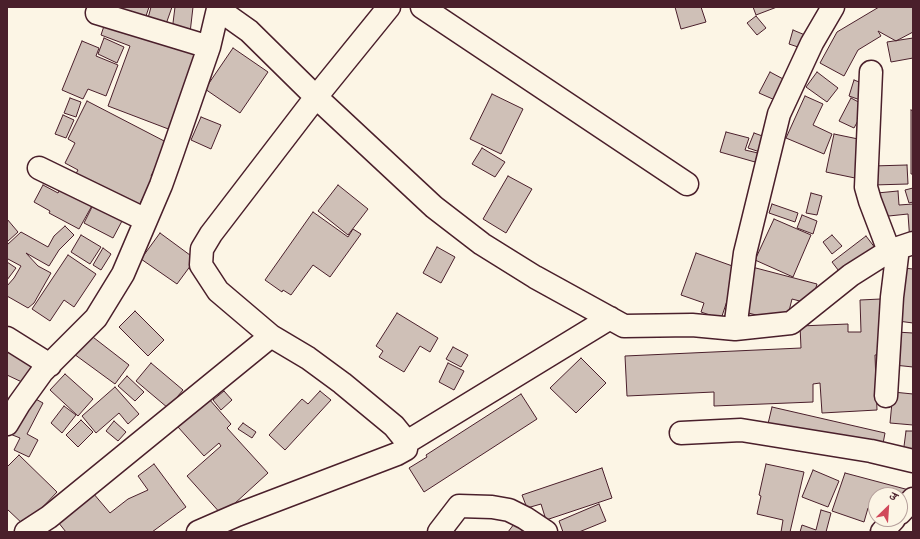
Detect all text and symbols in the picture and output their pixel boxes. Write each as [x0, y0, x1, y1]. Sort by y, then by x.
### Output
north arrow [868, 487, 908, 527]
text: उ [886, 487, 900, 507]

